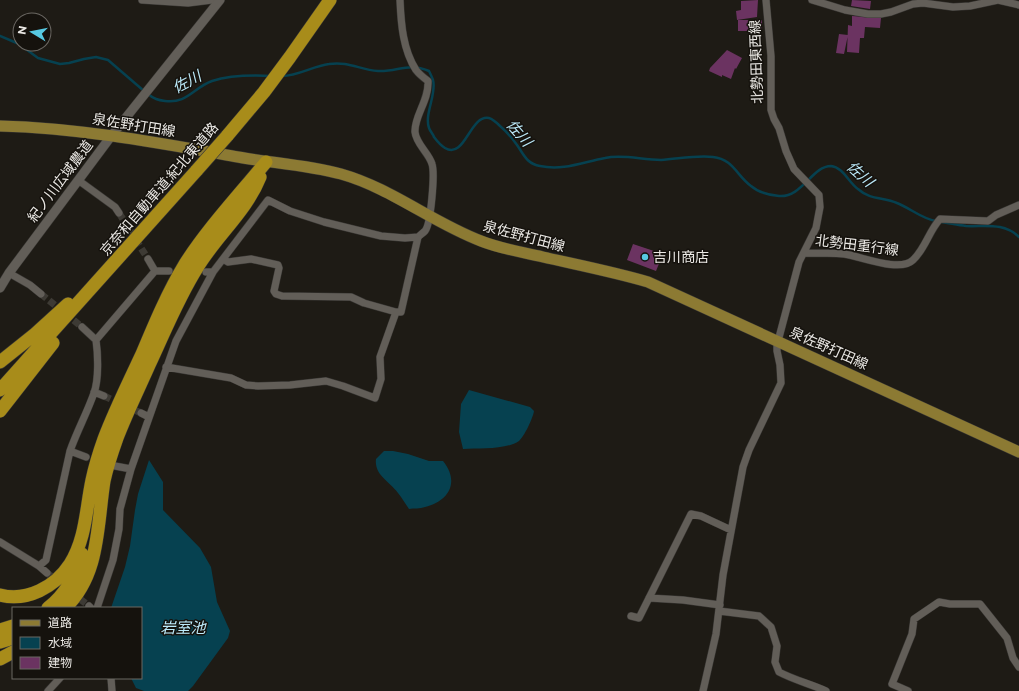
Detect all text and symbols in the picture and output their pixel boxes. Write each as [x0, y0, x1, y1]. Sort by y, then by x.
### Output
north arrow [12, 12, 52, 52]
street label: 北勢田東西線 [746, 20, 766, 104]
text: N [14, 25, 30, 36]
water label: 佐川 [169, 65, 206, 97]
street label: 泉佐野打田線 [91, 110, 177, 140]
water label: 佐川 [502, 115, 538, 152]
street label: 京奈和自動車道;紀北東道路 [96, 119, 222, 259]
street label: 紀ノ川広域農道 [23, 136, 97, 226]
water label: 佐川 [843, 157, 879, 192]
street label: 泉佐野打田線 [481, 216, 567, 256]
street label: 北勢田重行線 [814, 231, 900, 259]
place label: 吉川商店 [653, 248, 709, 266]
marker: 吉川商店 [640, 252, 650, 262]
street label: 泉佐野打田線 [787, 323, 871, 373]
legend [12, 607, 142, 679]
text: 道路 [48, 615, 72, 630]
water label: 岩室池 [160, 618, 207, 637]
text: 水域 [48, 635, 72, 650]
text: 建物 [48, 655, 72, 670]

